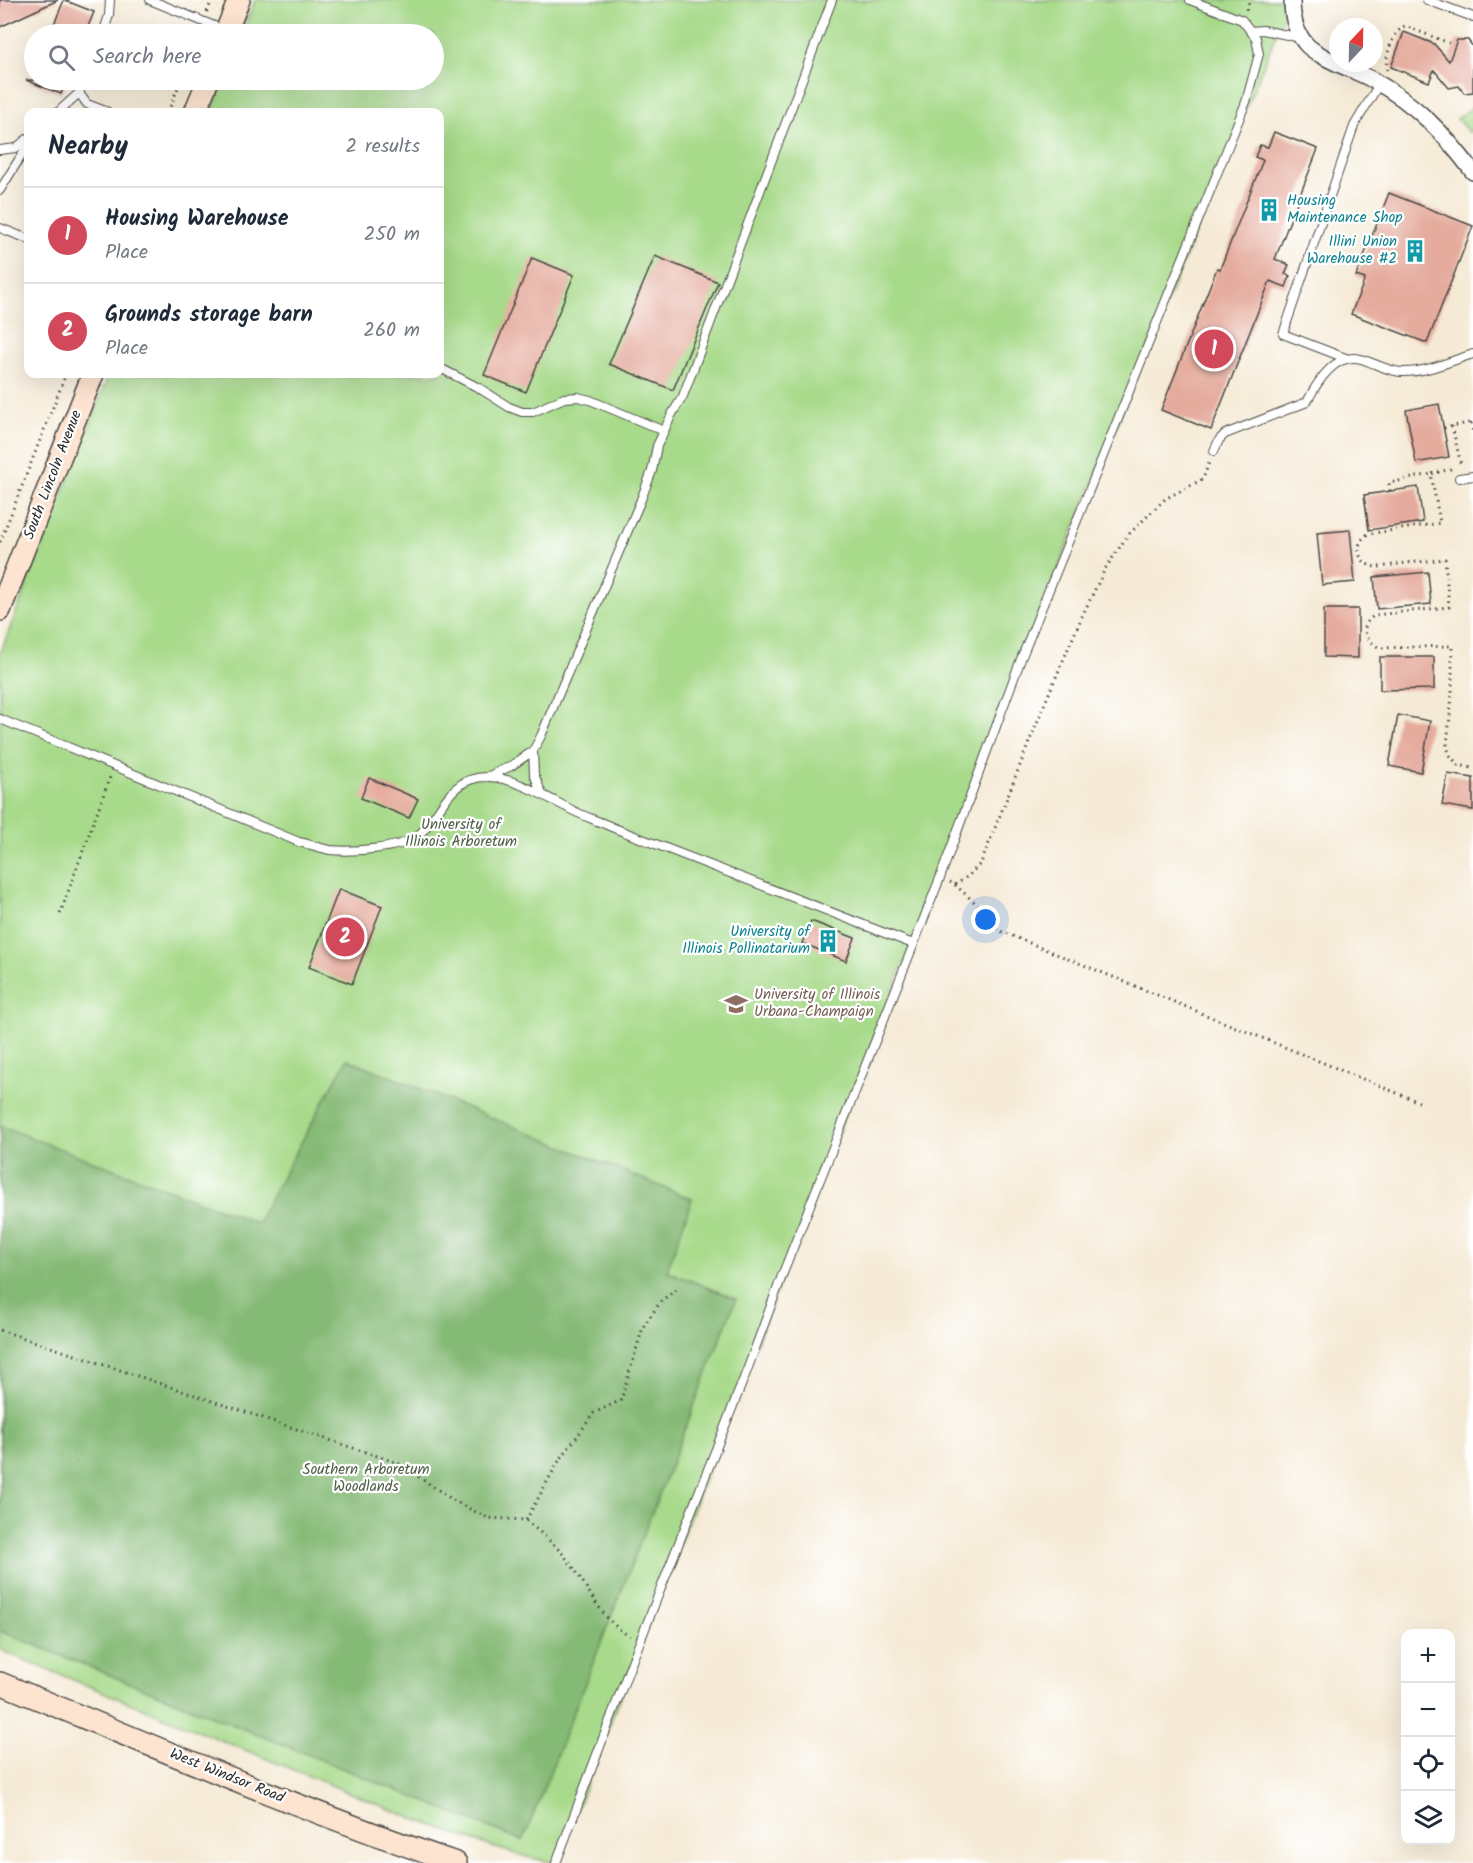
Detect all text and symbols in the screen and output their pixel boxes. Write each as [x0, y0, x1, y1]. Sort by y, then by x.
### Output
north arrow [1329, 18, 1383, 72]
search box [24, 24, 444, 90]
text: Search here [93, 40, 201, 75]
icon: search [45, 41, 78, 74]
text: Nearby [48, 126, 128, 168]
text: 2 results [345, 131, 420, 163]
place label: Housing Maintenance Shop [1287, 189, 1402, 230]
building icon: Housing Maintenance Shop [1256, 197, 1282, 223]
text: Housing Warehouse [105, 202, 289, 237]
text: 1 [64, 219, 71, 251]
text: 250 m [364, 219, 420, 251]
place label: Illini Union Warehouse #2 [1307, 230, 1397, 271]
text: Place [105, 237, 148, 269]
building icon: Illini Union Warehouse #2 [1402, 238, 1428, 264]
text: Grounds storage barn [105, 298, 313, 333]
text: 2 [62, 315, 73, 347]
text: 260 m [363, 315, 420, 347]
pin: 1 [1194, 326, 1234, 372]
text: Place [105, 333, 148, 365]
street label: South Lincoln Avenue [17, 407, 89, 543]
park label: University of Illinois Arboretum [405, 813, 517, 854]
your location [971, 905, 1000, 934]
pin: 2 [326, 914, 364, 960]
place label: University of Illinois Pollinatarium [682, 920, 811, 961]
building icon: University of Illinois Pollinatarium [815, 928, 841, 954]
place label: University of Illinois Urbana-Champaign [754, 983, 881, 1024]
school or university icon: University of Illinois Urbana-Champaign [723, 991, 749, 1017]
park label: Southern Arboretum Woodlands [303, 1458, 430, 1499]
map controls [1401, 1629, 1455, 1845]
button: + [1401, 1629, 1455, 1683]
button: − [1401, 1683, 1455, 1737]
button: locate [1401, 1737, 1455, 1791]
street label: West Windsor Road [166, 1742, 288, 1810]
button: layers [1401, 1791, 1455, 1845]

